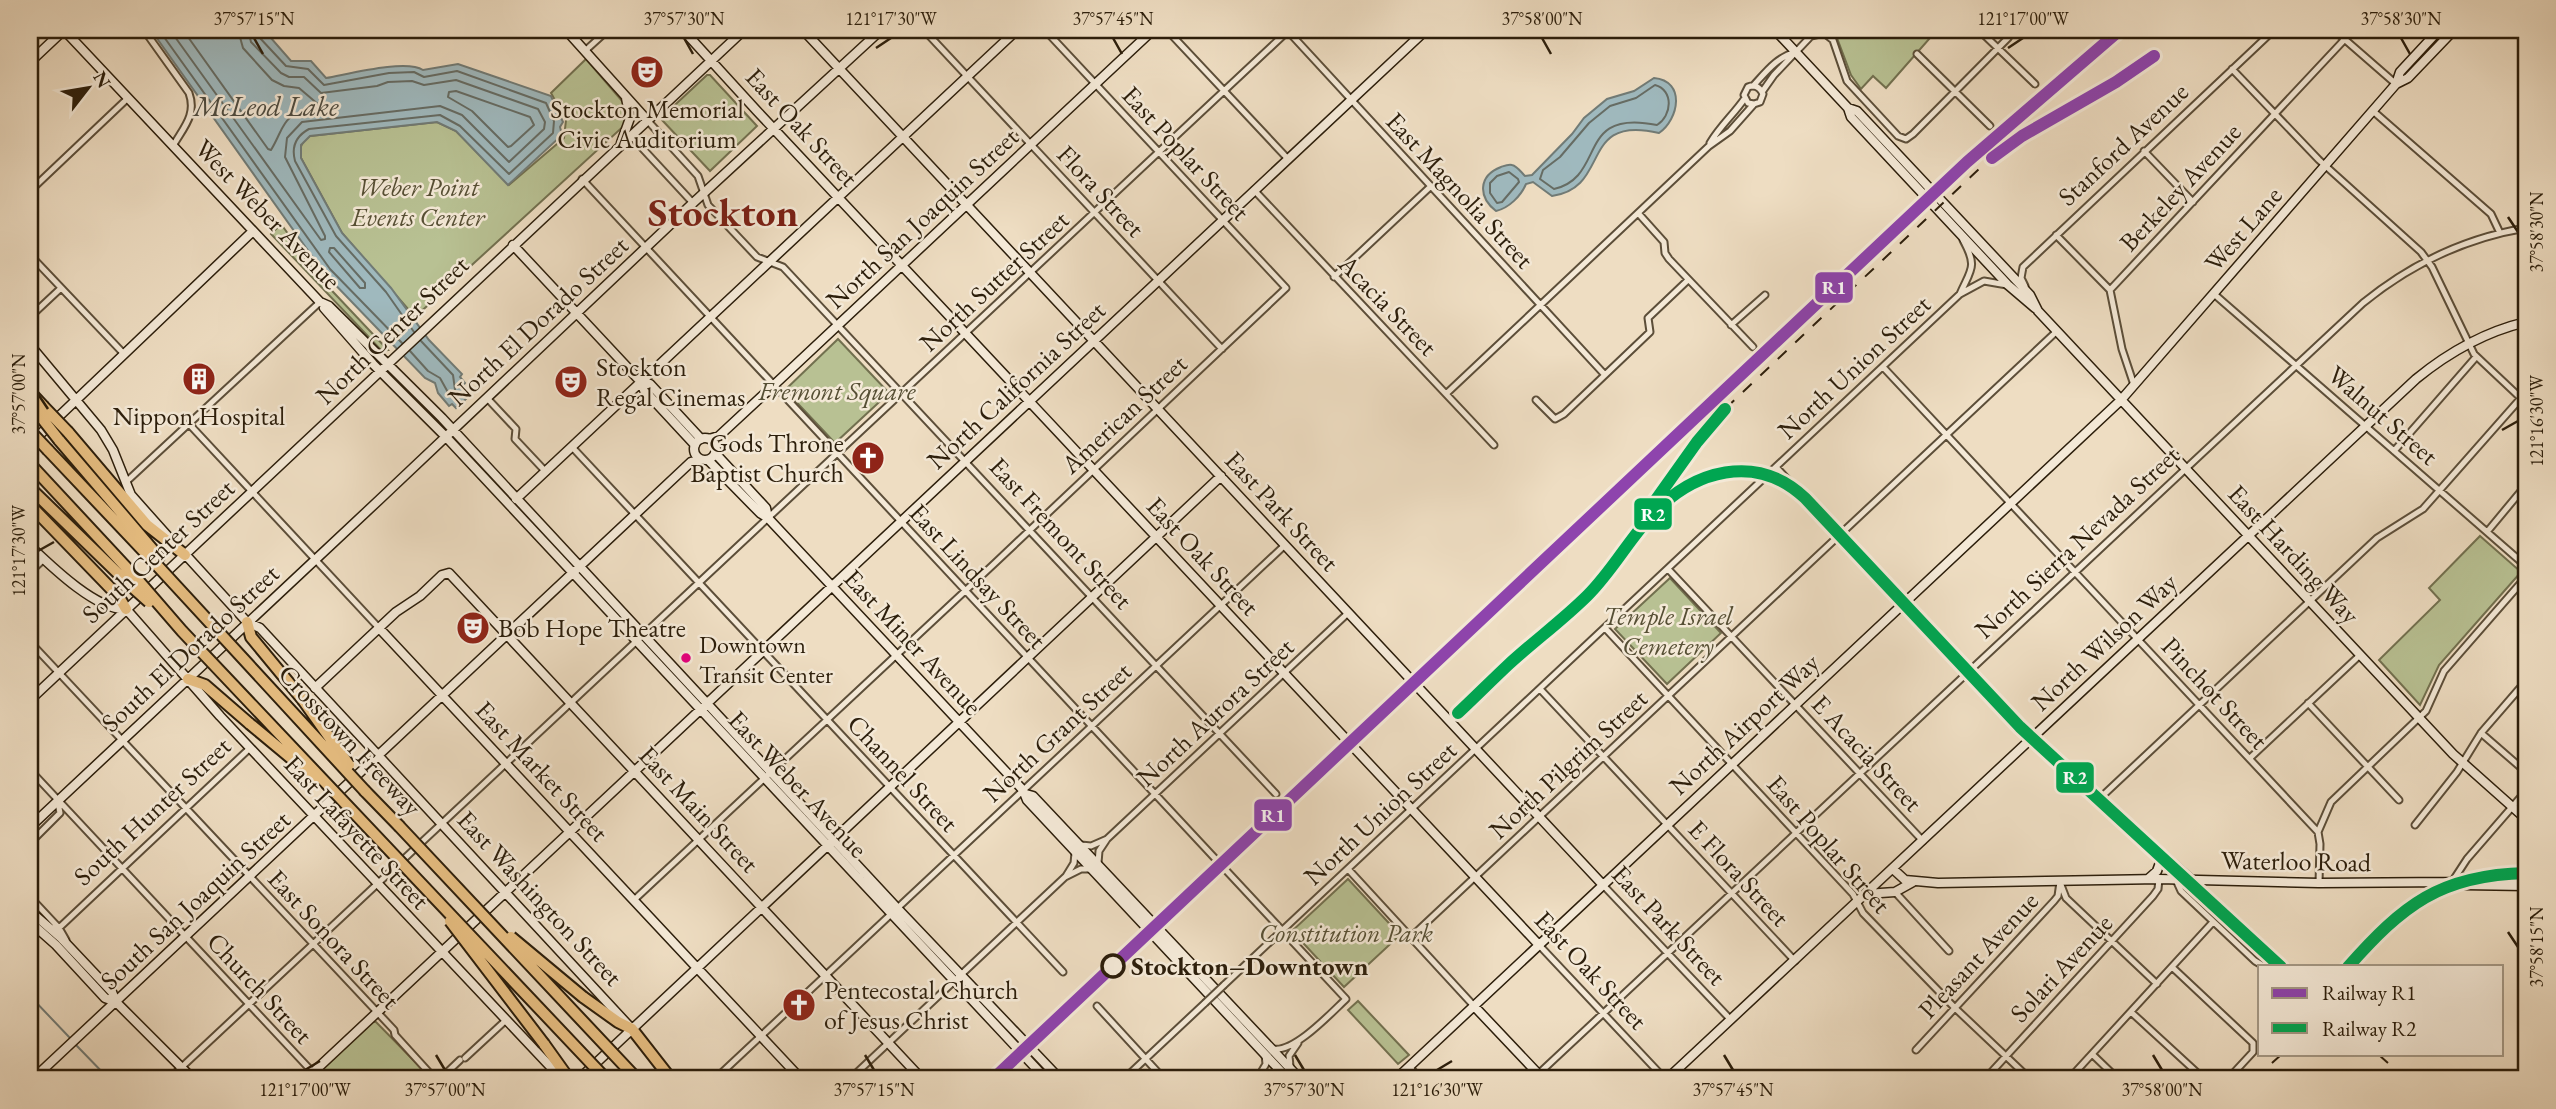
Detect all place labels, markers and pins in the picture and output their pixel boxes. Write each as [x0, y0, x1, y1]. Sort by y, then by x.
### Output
theatre icon: Stockton Memorial Civic Auditorium [628, 53, 666, 91]
place label: Stockton Memorial Civic Auditorium [550, 92, 744, 156]
place label: Stockton Regal Cinemas [596, 350, 746, 414]
building icon: Nippon Hospital [180, 360, 218, 398]
theatre icon: Stockton Regal Cinemas [552, 363, 590, 401]
place label: Nippon Hospital [113, 399, 285, 433]
place label: Gods Throne Baptist Church [690, 426, 844, 490]
church icon: Gods Throne Baptist Church [849, 439, 887, 477]
theatre icon: Bob Hope Theatre [454, 609, 492, 647]
place label: Bob Hope Theatre [498, 611, 686, 645]
place label: Downtown Transit Center [699, 629, 833, 690]
marker: Downtown Transit Center [679, 651, 693, 665]
place label: Stockton–Downtown [1131, 949, 1369, 983]
marker: Stockton–Downtown [1101, 954, 1125, 978]
place label: Pentecostal Church of Jesus Christ [824, 973, 1018, 1037]
church icon: Pentecostal Church of Jesus Christ [780, 986, 818, 1024]

